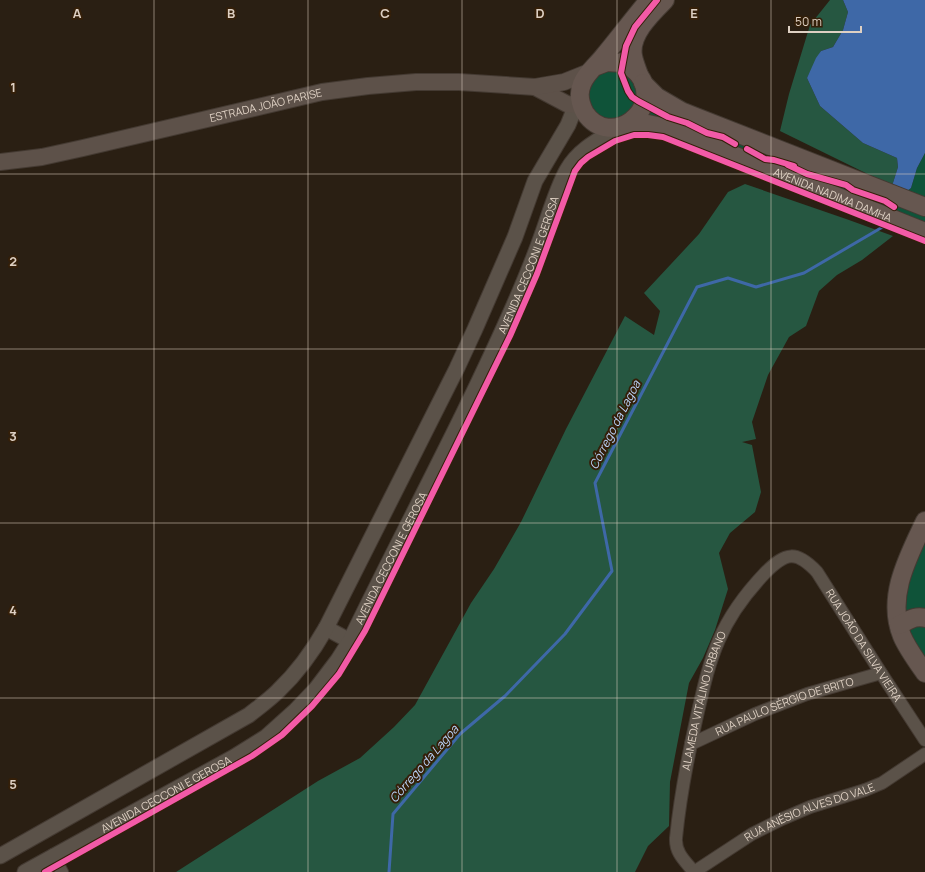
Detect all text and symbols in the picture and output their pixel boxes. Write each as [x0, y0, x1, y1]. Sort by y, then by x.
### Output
text: A [73, 4, 82, 22]
text: B [227, 4, 235, 22]
text: C [380, 4, 390, 22]
text: D [535, 4, 545, 22]
text: E [690, 4, 698, 22]
scale bar [789, 8, 861, 34]
text: 50 m [795, 13, 822, 30]
text: 1 [10, 78, 16, 96]
street label: ESTRADA JOÃO PARISE [208, 84, 323, 125]
street label: AVENIDA NADIMA DAMHA [771, 164, 894, 225]
street label: AVENIDA CECCONI E GEROSA [494, 194, 562, 336]
text: 2 [9, 252, 17, 270]
water label: Córrego da Lagoa [585, 376, 645, 472]
text: 3 [9, 427, 17, 445]
street label: AVENIDA CECCONI E GEROSA [351, 489, 430, 627]
street label: RUA JOÃO DA SILVA VIEIRA [823, 586, 906, 704]
text: 4 [9, 601, 17, 619]
street label: ALAMEDA VITALINO URBANO [678, 628, 729, 772]
street label: RUA PAULO SÉRGIO DE BRITO [713, 673, 855, 739]
water label: Córrego da Lagoa [385, 720, 463, 806]
street label: AVENIDA CECCONI E GEROSA [98, 752, 234, 836]
text: 5 [9, 775, 17, 793]
street label: RUA ANÉSIO ALVES DO VALE [741, 779, 877, 844]

